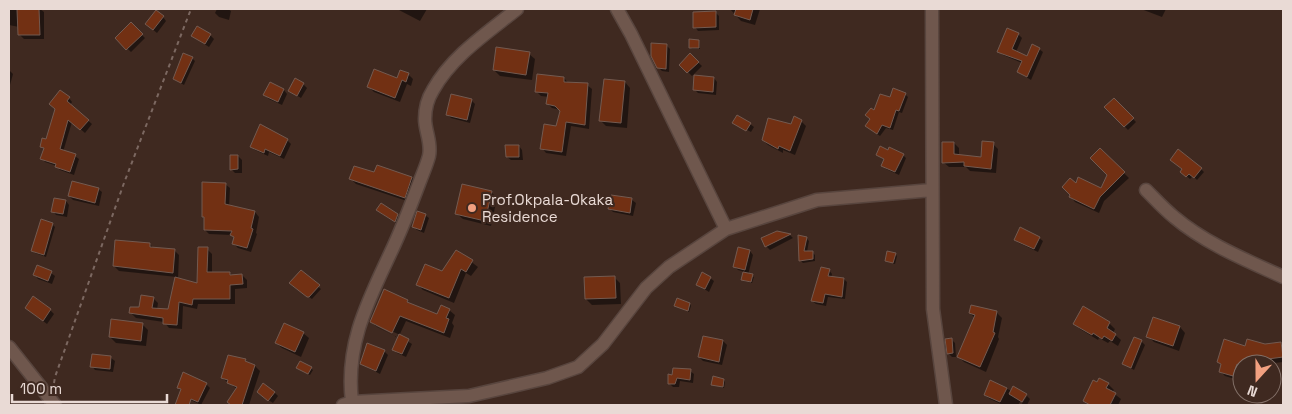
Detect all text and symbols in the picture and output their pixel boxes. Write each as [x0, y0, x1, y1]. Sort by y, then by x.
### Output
place label: Prof.Okpala-Okaka Residence [482, 190, 613, 226]
marker: Prof.Okpala-Okaka Residence [466, 202, 478, 214]
north arrow [1232, 354, 1282, 404]
scale bar [12, 372, 168, 404]
text: 100 m [20, 379, 62, 398]
text: N [1245, 381, 1260, 401]

